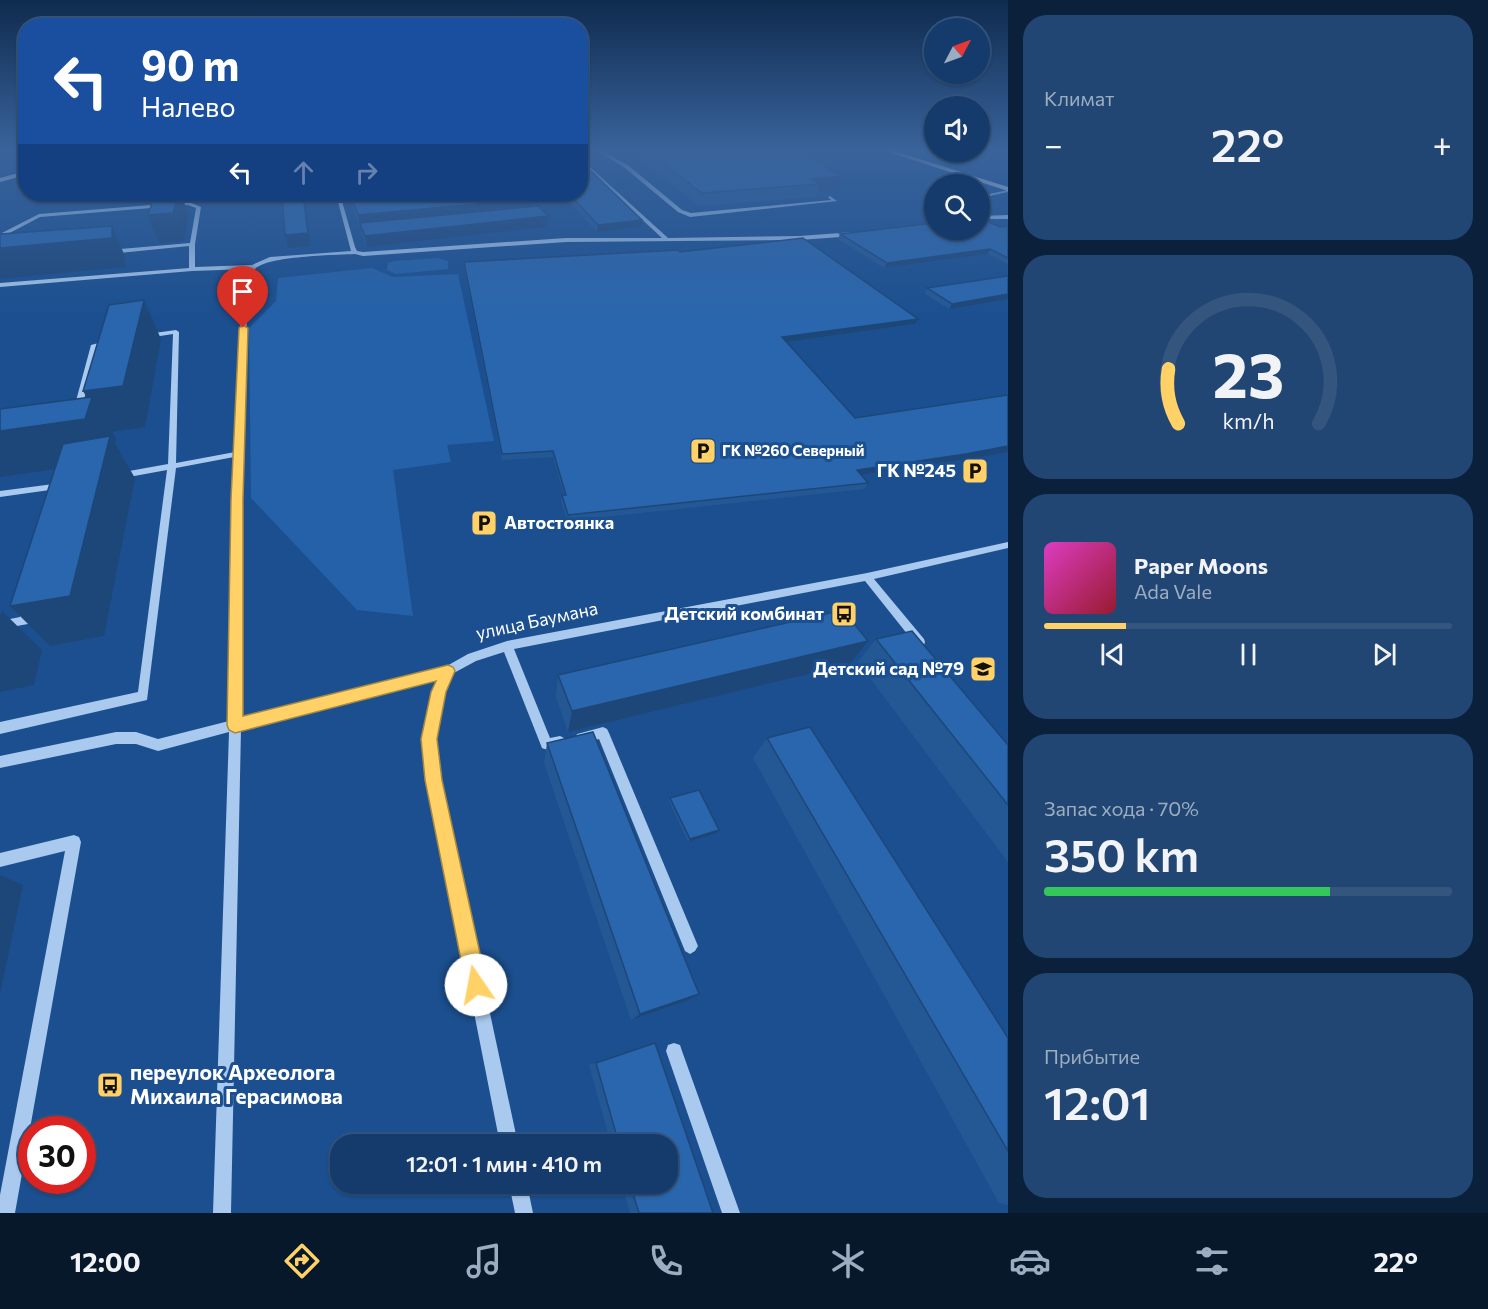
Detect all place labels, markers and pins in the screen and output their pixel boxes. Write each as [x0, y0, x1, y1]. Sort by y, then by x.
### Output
pin [217, 266, 268, 328]
parking icon: ГК №260 Северный [688, 436, 718, 466]
place label: ГК №260 Северный [722, 441, 865, 459]
parking icon: ГК №245 [960, 456, 990, 486]
place label: ГК №245 [877, 459, 956, 481]
parking icon: Автостоянка [469, 508, 499, 538]
place label: Автостоянка [504, 511, 614, 533]
bus stop icon: Детский комбинат [829, 599, 859, 629]
place label: Детский комбинат [664, 602, 824, 624]
school or university icon: Детский сад №79 [968, 654, 998, 684]
place label: Детский сад №79 [813, 657, 964, 679]
place label: переулок Археолога Михаила Герасимова [130, 1059, 343, 1108]
bus stop icon: переулок Археолога Михаила Герасимова [95, 1070, 125, 1100]

